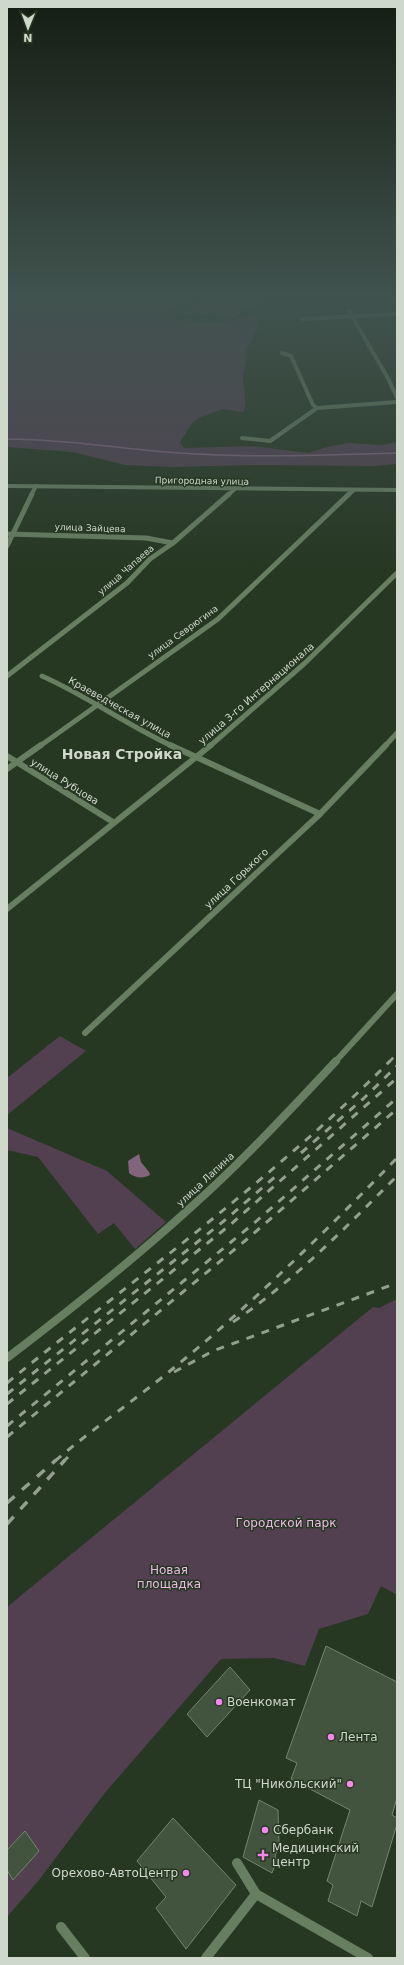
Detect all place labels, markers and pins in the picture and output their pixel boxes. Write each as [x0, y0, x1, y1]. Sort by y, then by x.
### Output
place label: Военкомат [227, 1695, 296, 1709]
marker: Военкомат [214, 1697, 224, 1707]
place label: Лента [339, 1730, 378, 1744]
marker: Лента [326, 1732, 336, 1742]
place label: ТЦ "Никольский" [234, 1777, 342, 1791]
marker: ТЦ "Никольский" [345, 1779, 355, 1789]
place label: Сбербанк [273, 1823, 334, 1837]
marker: Сбербанк [260, 1825, 270, 1835]
place label: Медицинский центр [272, 1841, 359, 1869]
marker: Медицинский центр [257, 1849, 269, 1861]
place label: Орехово-АвтоЦентр [52, 1866, 178, 1880]
marker: Орехово-АвтоЦентр [181, 1868, 191, 1878]

